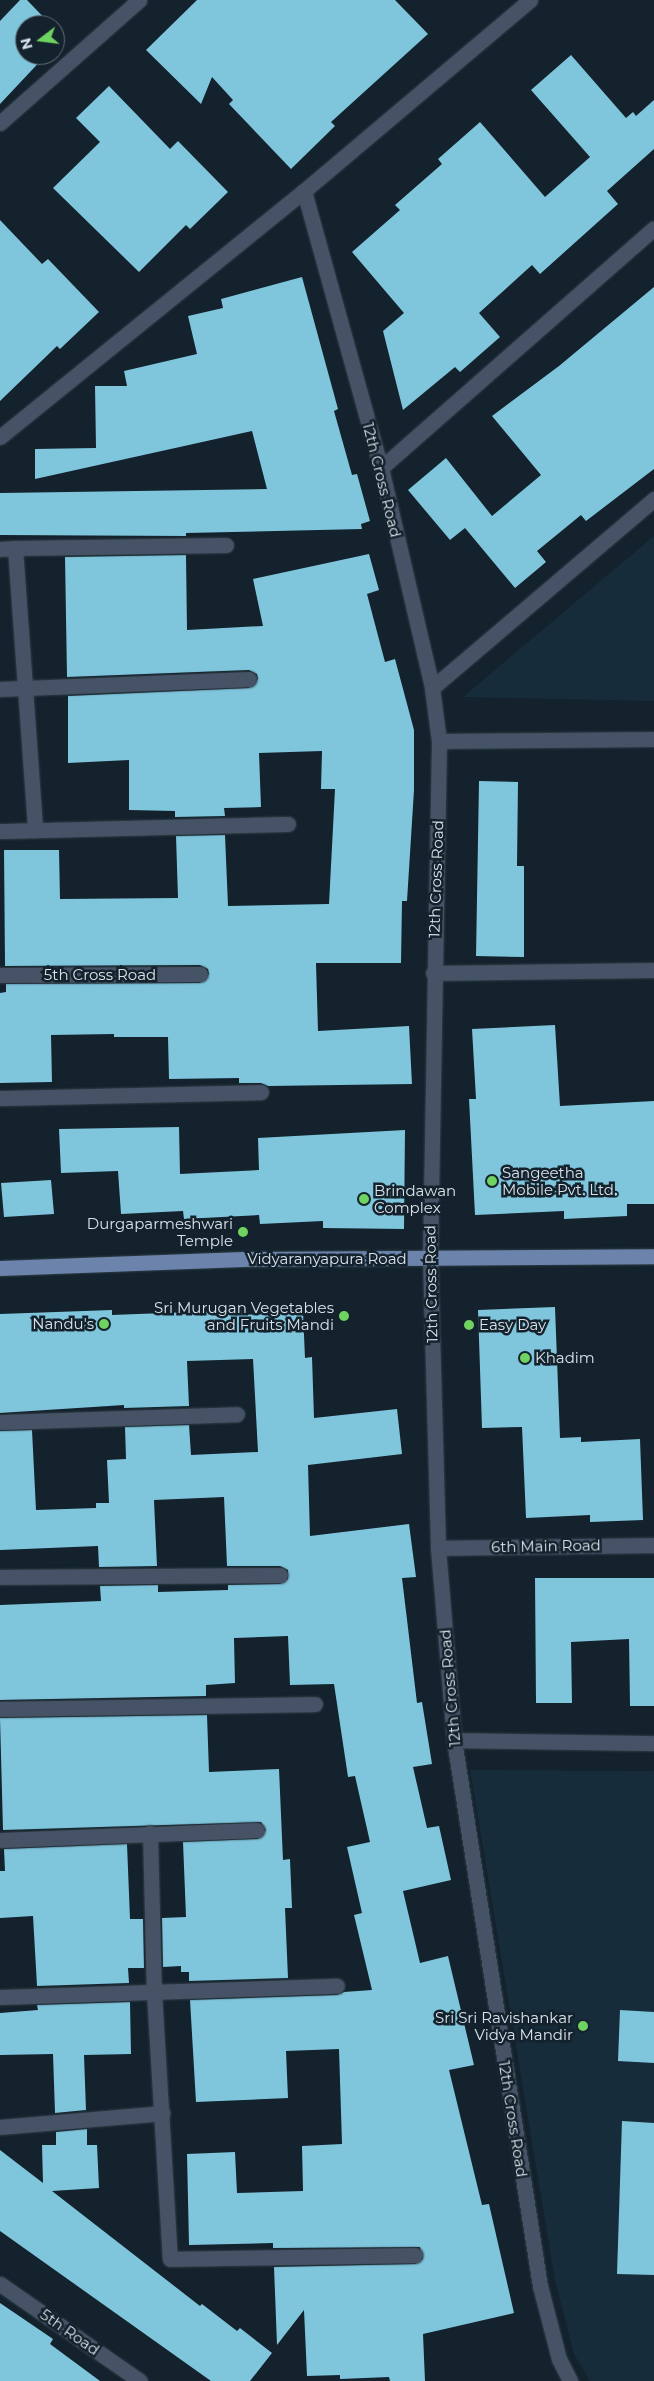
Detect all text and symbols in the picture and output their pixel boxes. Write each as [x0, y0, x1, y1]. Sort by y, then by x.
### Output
north arrow [15, 15, 65, 65]
text: N [16, 36, 37, 51]
street label: 12th Cross Road [359, 421, 405, 539]
street label: 12th Cross Road [425, 820, 447, 938]
street label: 5th Cross Road [44, 966, 156, 984]
place label: Sangeetha Mobile Pvt. Ltd. [502, 1163, 617, 1198]
marker: Sangeetha Mobile Pvt. Ltd. [486, 1175, 498, 1187]
place label: Brindawan Complex [374, 1181, 456, 1216]
marker: Brindawan Complex [358, 1193, 370, 1205]
place label: Durgaparmeshwari Temple [87, 1214, 233, 1249]
street label: 12th Cross Road [421, 1225, 441, 1343]
marker: Durgaparmeshwari Temple [237, 1226, 249, 1238]
street label: Vidyaranyapura Road [247, 1250, 407, 1268]
place label: Sri Murugan Vegetables and Fruits Mandi [154, 1298, 334, 1333]
marker: Sri Murugan Vegetables and Fruits Mandi [338, 1310, 350, 1322]
place label: Nandu's [32, 1315, 94, 1333]
place label: Easy Day [479, 1316, 546, 1334]
marker: Nandu's [98, 1318, 110, 1330]
marker: Easy Day [463, 1319, 475, 1331]
place label: Khadim [535, 1349, 595, 1367]
marker: Khadim [519, 1352, 531, 1364]
street label: 6th Main Road [491, 1536, 601, 1556]
street label: 12th Cross Road [436, 1629, 464, 1747]
place label: Sri Sri Ravishankar Vidya Mandir [435, 2008, 573, 2043]
marker: Sri Sri Ravishankar Vidya Mandir [577, 2020, 589, 2032]
street label: 12th Cross Road [495, 2059, 531, 2179]
street label: 5th Road [37, 2305, 103, 2359]

